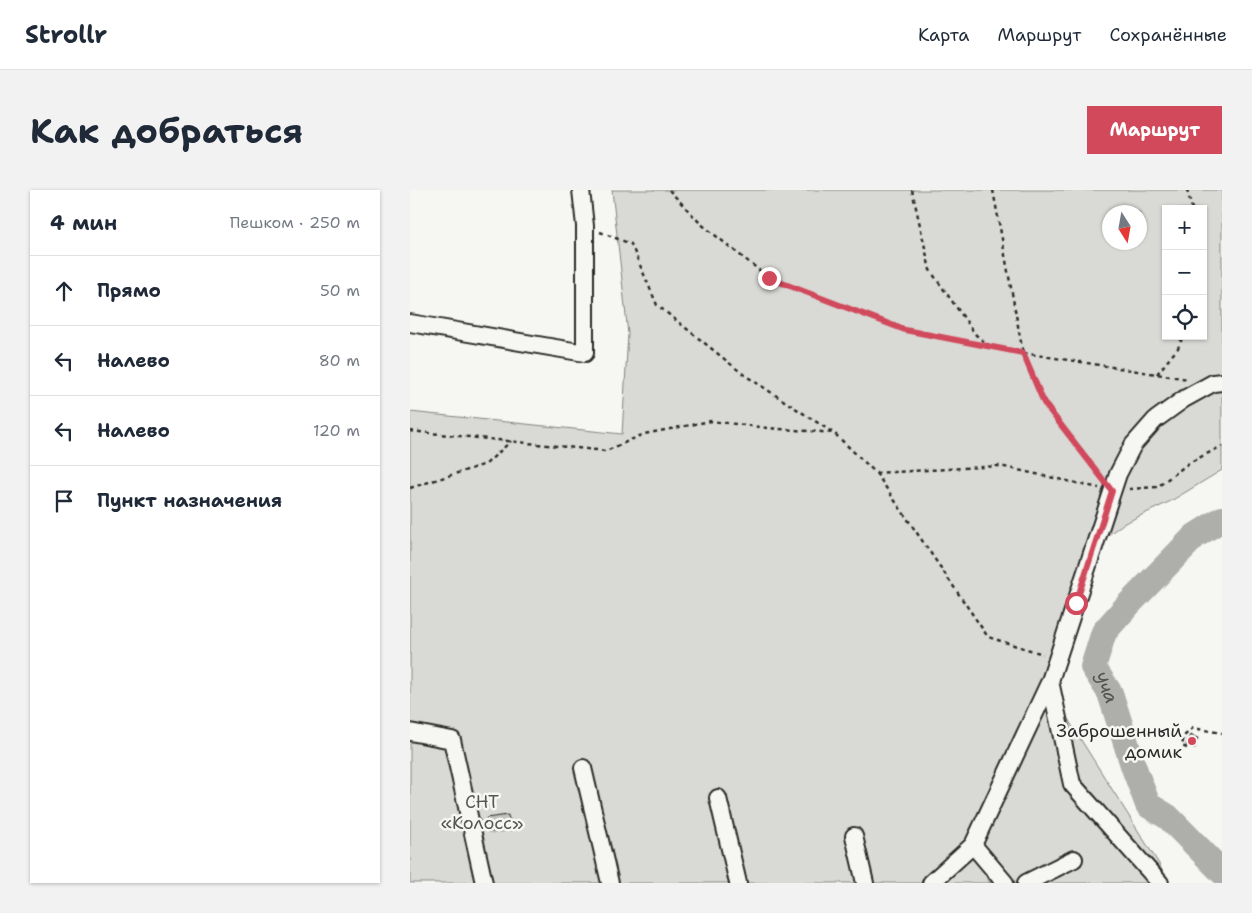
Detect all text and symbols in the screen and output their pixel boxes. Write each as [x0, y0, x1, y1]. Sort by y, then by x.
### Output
text: Strollr [25, 19, 107, 51]
text: Карта [918, 23, 969, 47]
text: Маршрут [997, 23, 1081, 47]
text: Сохранённые [1109, 23, 1227, 47]
button: Маршрут [1087, 106, 1222, 154]
text: Как добраться [30, 107, 303, 154]
north arrow [1102, 205, 1147, 250]
map controls [1162, 205, 1207, 340]
button: + [1162, 205, 1207, 250]
text: 4 мин [50, 209, 117, 237]
text: Пешком · 250 m [230, 212, 360, 233]
button: − [1162, 250, 1207, 295]
route end [758, 267, 781, 290]
icon: ahead [50, 277, 78, 305]
text: Прямо [97, 278, 161, 303]
text: 50 m [320, 280, 360, 301]
button: locate [1162, 295, 1207, 340]
icon: left [50, 347, 78, 375]
text: Налево [97, 348, 170, 373]
text: 80 m [319, 350, 360, 371]
icon: left [50, 417, 78, 445]
text: Налево [97, 418, 170, 443]
text: 120 m [313, 420, 360, 441]
icon: arrive [50, 487, 78, 515]
text: Пункт назначения [97, 488, 282, 513]
route start [1065, 592, 1088, 615]
water label: Уча [1087, 666, 1125, 706]
place label: Заброшенный домик [1056, 719, 1182, 764]
marker: Заброшенный домик [1186, 735, 1198, 747]
park label: СНТ «Колосс» [441, 790, 523, 835]

